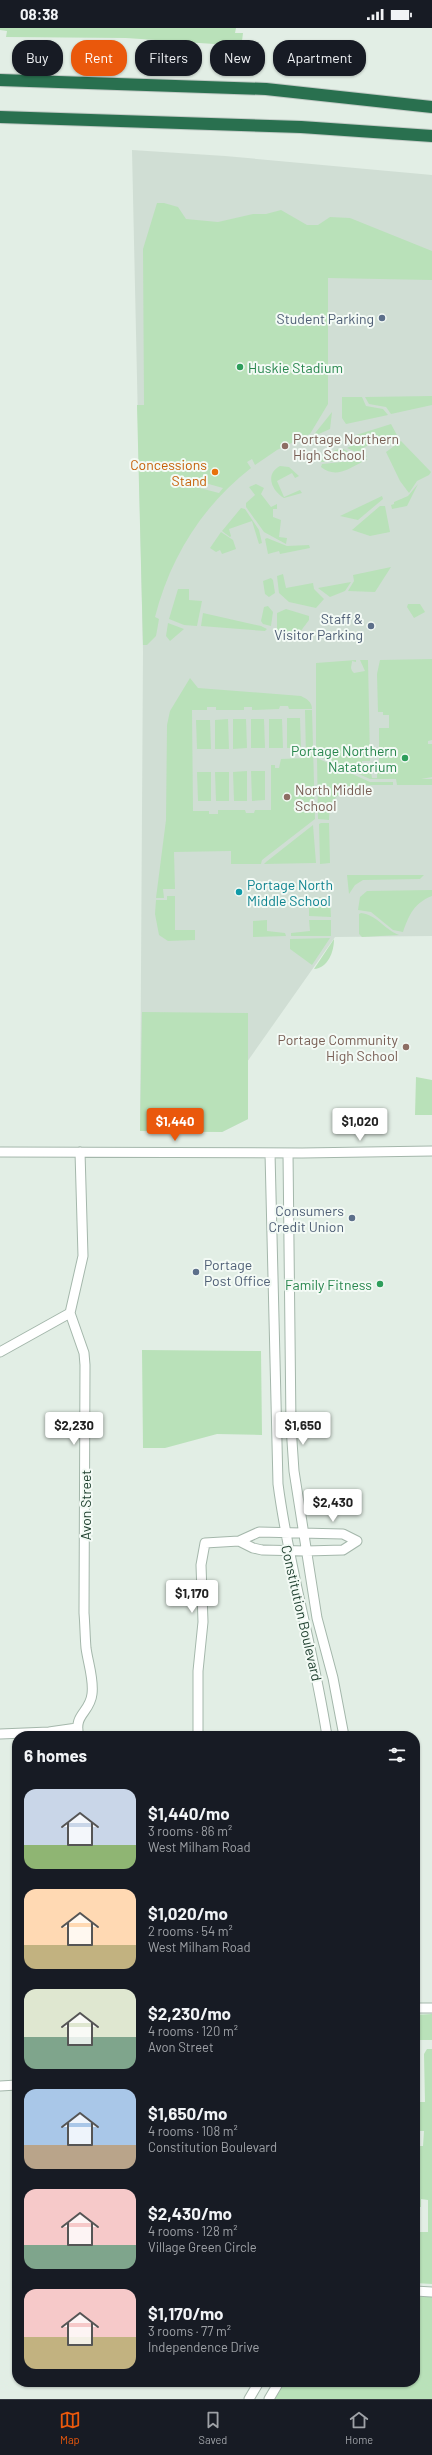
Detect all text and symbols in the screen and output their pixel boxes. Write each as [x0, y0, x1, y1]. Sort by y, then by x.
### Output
text: 08:38 [20, 5, 58, 23]
chip: Buy [12, 40, 63, 76]
chip: Rent [71, 40, 127, 76]
chip: Filters [135, 40, 202, 76]
chip: New [210, 40, 265, 76]
chip: Apartment [273, 40, 366, 76]
place label: Student Parking [277, 310, 374, 327]
marker: Student Parking [377, 313, 387, 323]
place label: Huskie Stadium [248, 359, 343, 376]
marker: Huskie Stadium [235, 362, 245, 372]
place label: Portage Northern High School [293, 430, 399, 463]
marker: Portage Northern High School [280, 441, 290, 451]
place label: Concessions Stand [130, 456, 207, 489]
marker: Concessions Stand [210, 467, 220, 477]
place label: Staff & Visitor Parking [274, 610, 363, 643]
marker: Staff & Visitor Parking [366, 621, 376, 631]
place label: Portage Northern Natatorium [291, 742, 397, 775]
marker: Portage Northern Natatorium [400, 753, 410, 763]
place label: North Middle School [295, 781, 372, 814]
marker: North Middle School [282, 792, 292, 802]
place label: Portage North Middle School [247, 876, 333, 909]
marker: Portage North Middle School [234, 887, 244, 897]
place label: Portage Community High School [278, 1031, 399, 1064]
marker: Portage Community High School [401, 1042, 411, 1052]
pin: $1,440 [142, 1108, 208, 1142]
pin: $1,020 [327, 1108, 393, 1142]
text: $1,440 [156, 1113, 194, 1129]
text: $1,020 [341, 1113, 379, 1129]
place label: Consumers Credit Union [269, 1202, 344, 1235]
marker: Consumers Credit Union [347, 1213, 357, 1223]
place label: Portage Post Office [204, 1256, 271, 1289]
marker: Portage Post Office [191, 1267, 201, 1277]
place label: Family Fitness [285, 1276, 372, 1293]
marker: Family Fitness [375, 1279, 385, 1289]
pin: $2,230 [41, 1412, 107, 1446]
pin: $1,650 [270, 1412, 336, 1446]
text: $2,230 [54, 1417, 94, 1433]
text: $1,650 [285, 1417, 321, 1433]
street label: Avon Street [77, 1470, 94, 1540]
pin: $2,430 [300, 1489, 366, 1523]
text: $2,430 [313, 1494, 353, 1510]
street label: Constitution Boulevard [278, 1543, 326, 1683]
pin: $1,170 [159, 1580, 225, 1614]
text: $1,170 [175, 1585, 209, 1601]
icon: filters [386, 1744, 408, 1766]
text: 6 homes [24, 1745, 87, 1765]
text: $1,440/mo [148, 1803, 230, 1823]
icon: home [56, 1805, 104, 1853]
text: 3 rooms · 86 m² [148, 1823, 232, 1839]
text: West Milham Road [148, 1839, 251, 1855]
text: $1,020/mo [148, 1903, 228, 1923]
icon: home [56, 1905, 104, 1953]
text: 2 rooms · 54 m² [148, 1923, 233, 1939]
text: West Milham Road [148, 1939, 251, 1955]
text: $2,230/mo [148, 2003, 231, 2023]
icon: home [56, 2005, 104, 2053]
text: 4 rooms · 120 m² [148, 2023, 238, 2039]
text: Avon Street [148, 2039, 214, 2055]
text: $1,650/mo [148, 2103, 227, 2123]
icon: home [56, 2105, 104, 2153]
text: 4 rooms · 108 m² [148, 2123, 238, 2139]
text: Constitution Boulevard [148, 2139, 277, 2155]
text: $2,430/mo [148, 2203, 232, 2223]
icon: home [56, 2205, 104, 2253]
text: 4 rooms · 128 m² [148, 2223, 237, 2239]
text: Village Green Circle [148, 2239, 257, 2255]
text: $1,170/mo [148, 2303, 224, 2323]
icon: home [56, 2305, 104, 2353]
text: 3 rooms · 77 m² [148, 2323, 231, 2339]
text: Independence Drive [148, 2339, 259, 2355]
tab: Map [59, 2409, 81, 2446]
tab: Saved [199, 2409, 227, 2446]
tab: Home [345, 2409, 373, 2446]

